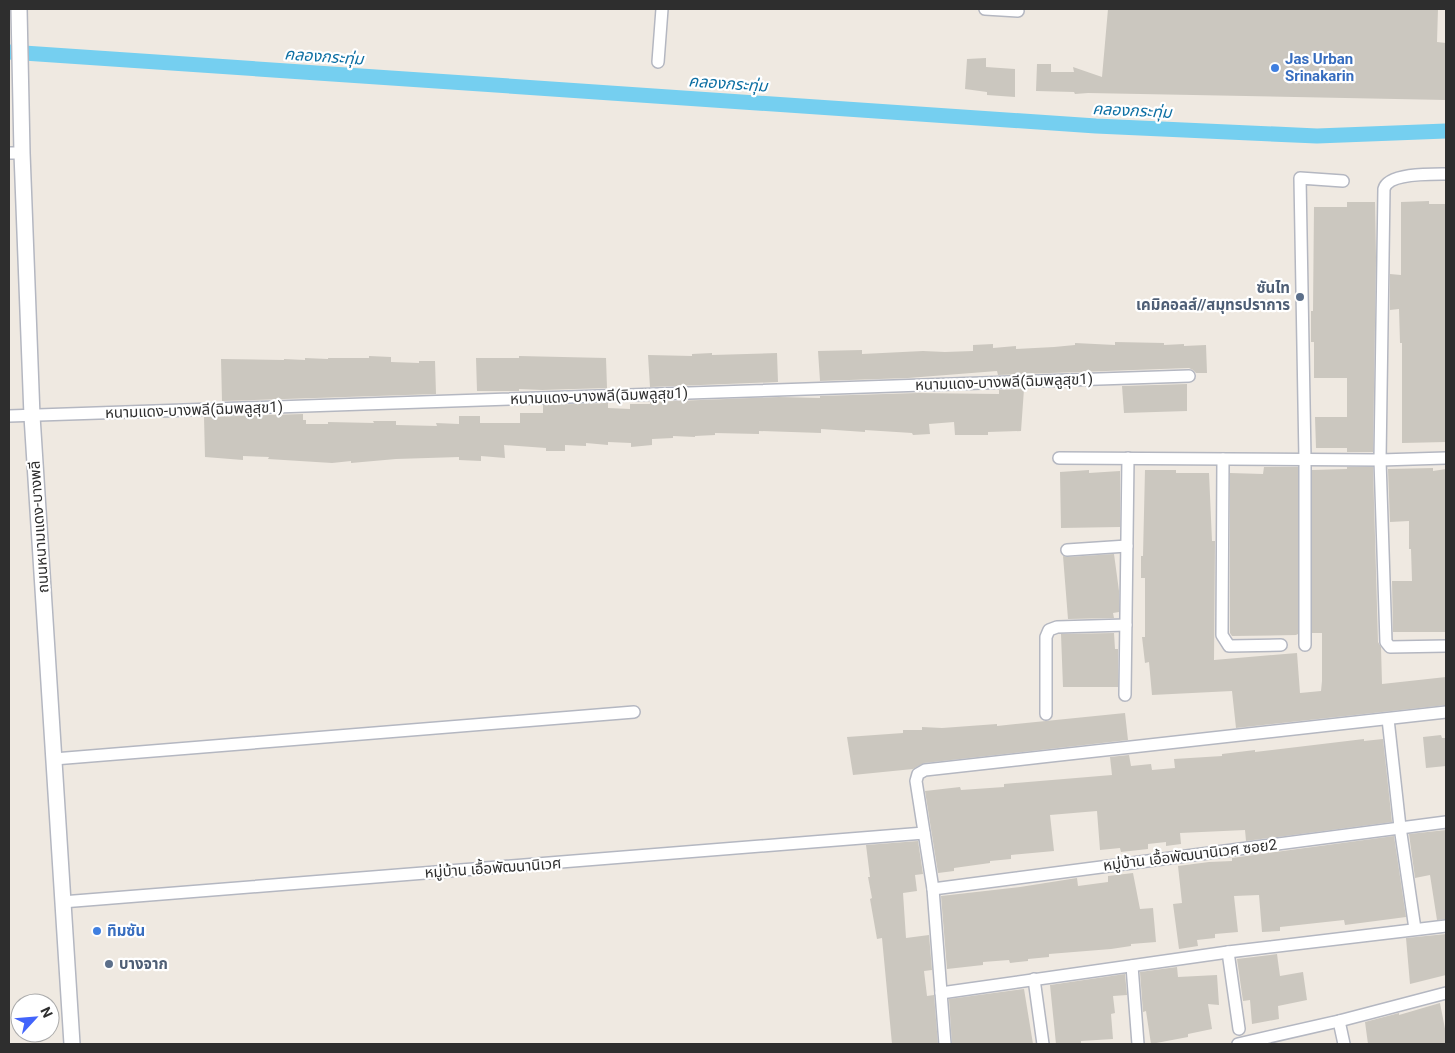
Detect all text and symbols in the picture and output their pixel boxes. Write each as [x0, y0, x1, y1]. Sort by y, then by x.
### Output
water label: คลองกระทุ่ม [284, 44, 365, 70]
place label: Jas Urban Srinakarin [1285, 50, 1354, 85]
marker: Jas Urban Srinakarin [1269, 62, 1281, 74]
water label: คลองกระทุ่ม [688, 71, 769, 97]
water label: คลองกระทุ่ม [1092, 99, 1173, 123]
place label: ซันไท เคมิคอลส์//สมุทรปราการ [1136, 279, 1290, 314]
marker: ซันไท เคมิคอลส์//สมุทรปราการ [1294, 291, 1306, 303]
street label: หนามแดง-บางพลี(ฉิมพลูสุข1) [915, 370, 1093, 394]
street label: หนามแดง-บางพลี(ฉิมพลูสุข1) [510, 384, 688, 408]
street label: หนามแดง-บางพลี(ฉิมพลูสุข1) [105, 398, 283, 422]
street label: ถนนหนามแดง-บางพลี [25, 460, 53, 594]
street label: หมู่บ้าน เอื้อพัฒนานิเวศ ซอย2 [1102, 833, 1278, 875]
street label: หมู่บ้าน เอื้อพัฒนานิเวศ [424, 852, 562, 882]
place label: ทิมซัน [107, 922, 145, 940]
marker: ทิมซัน [91, 925, 103, 937]
place label: บางจาก [119, 955, 168, 973]
marker: บางจาก [103, 958, 115, 970]
north arrow [10, 993, 60, 1043]
text: N [37, 1004, 56, 1020]

